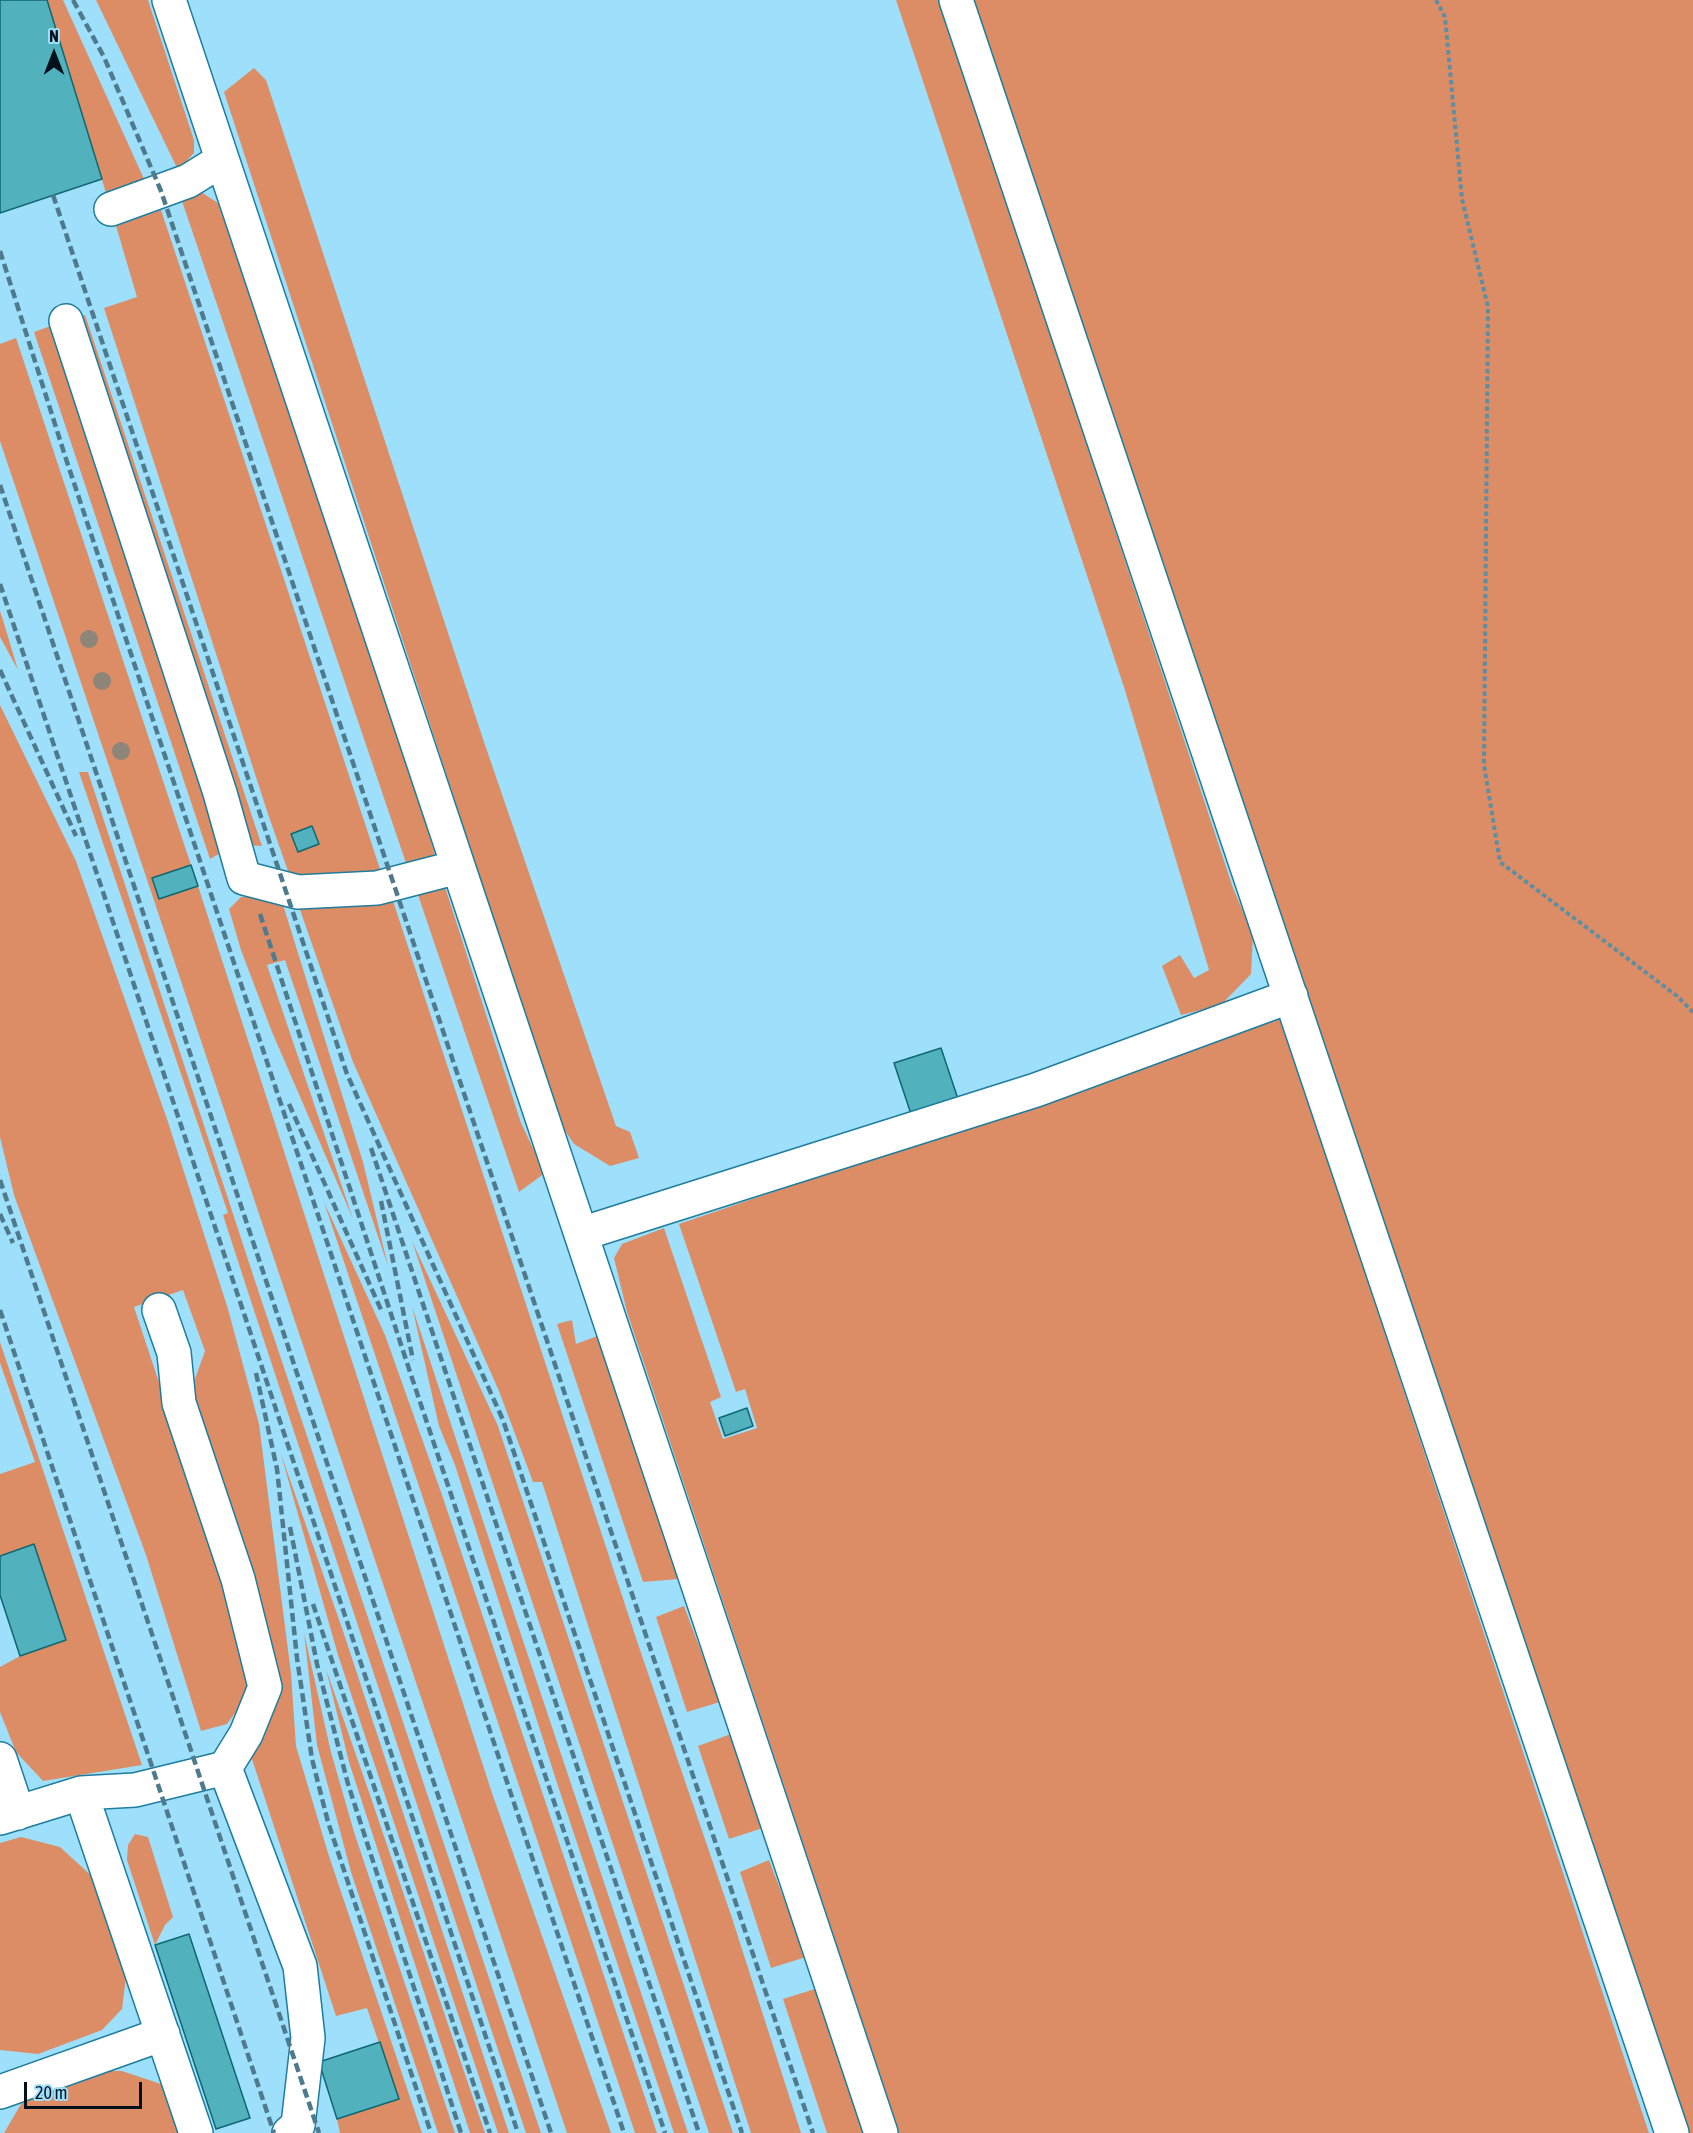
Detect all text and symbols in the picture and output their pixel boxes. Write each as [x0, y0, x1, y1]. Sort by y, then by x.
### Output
north arrow [24, 24, 84, 84]
text: N [49, 27, 59, 45]
scale bar [27, 2070, 146, 2108]
text: 20 m [35, 2082, 67, 2103]

